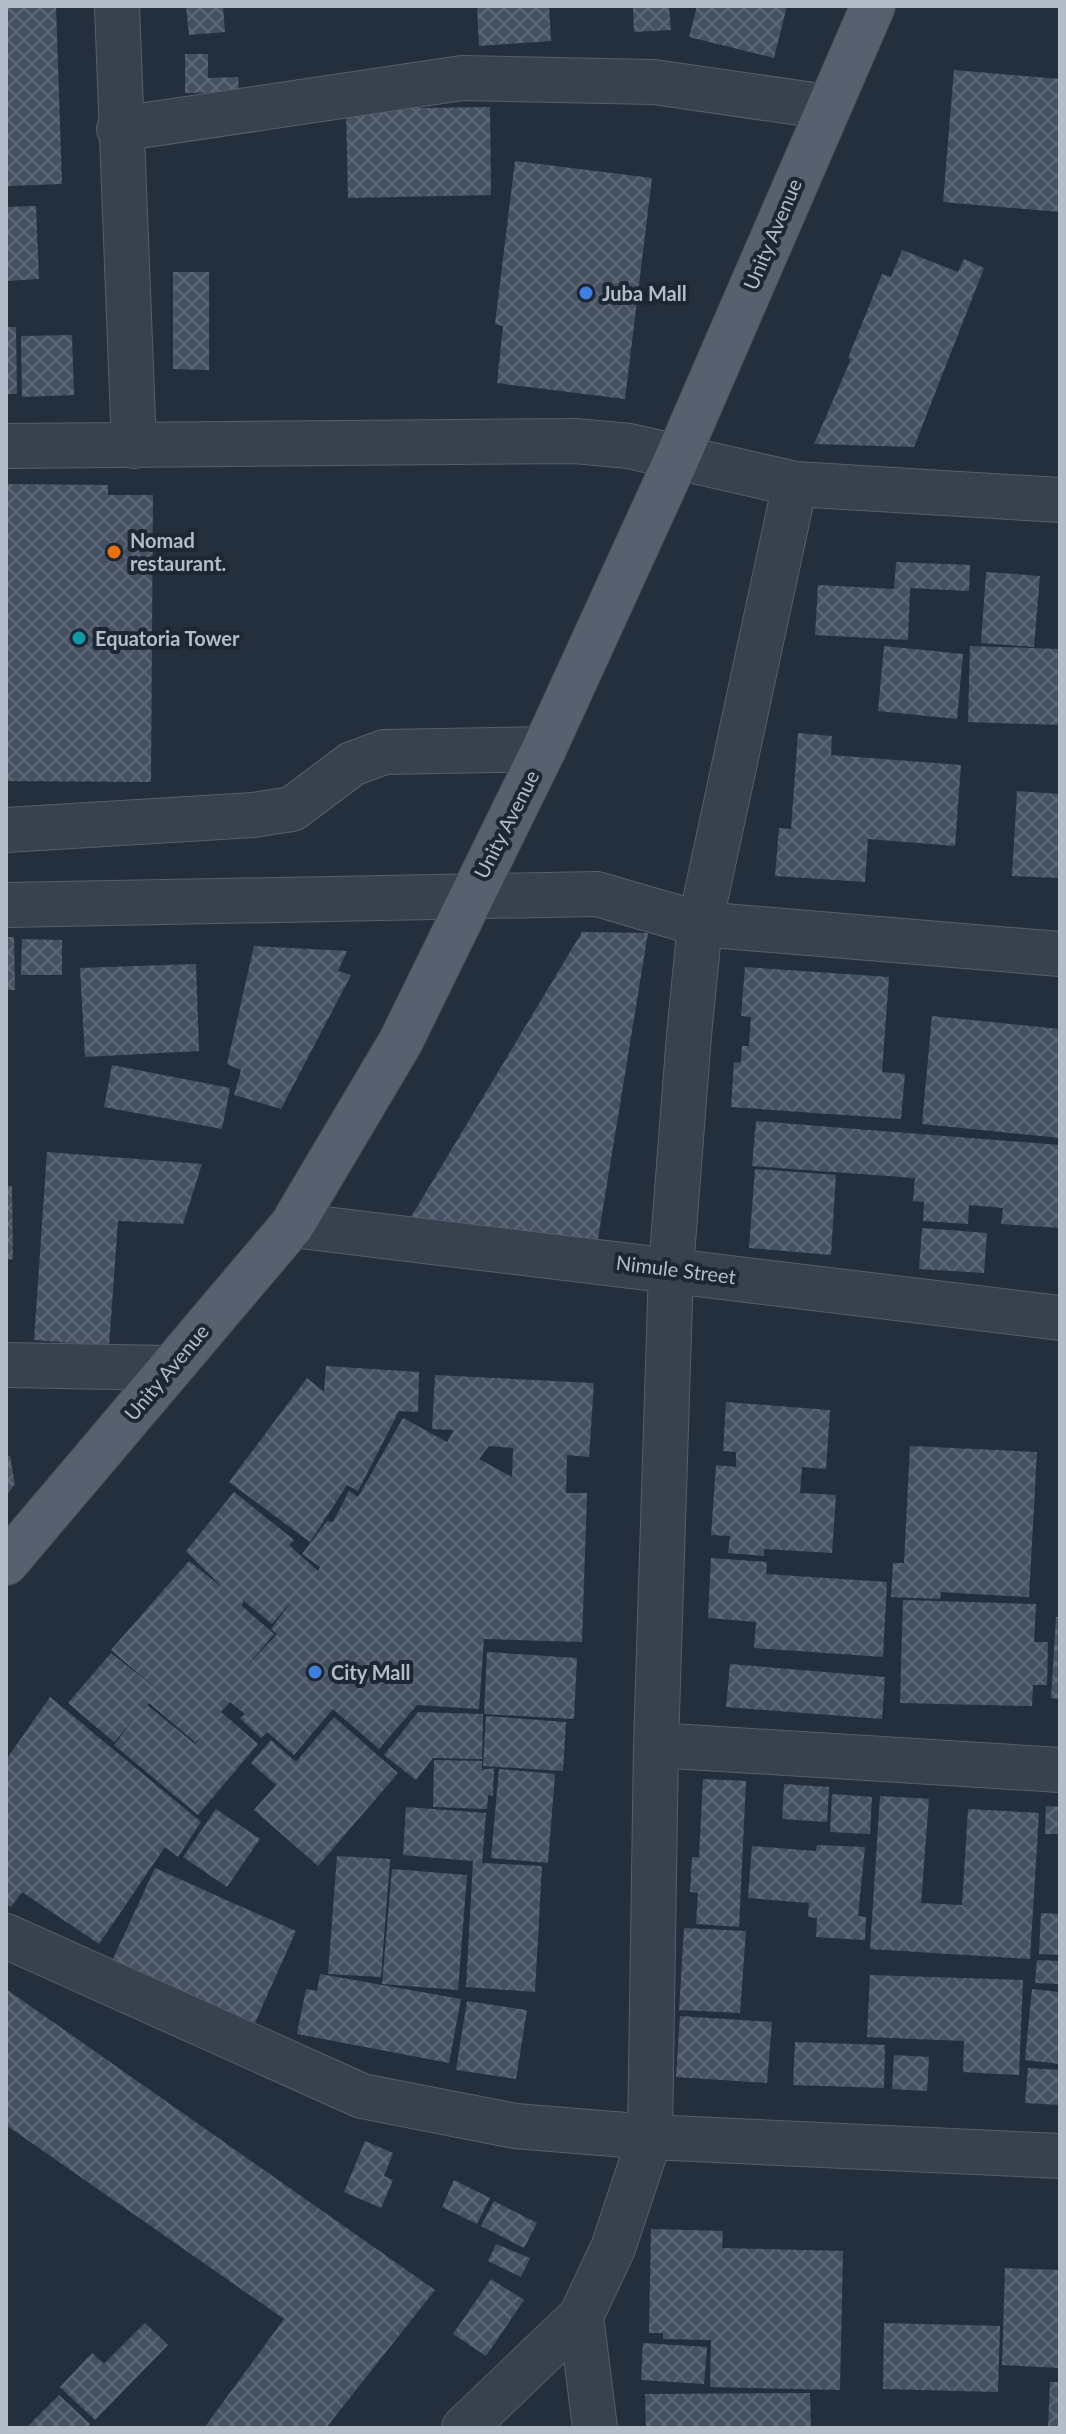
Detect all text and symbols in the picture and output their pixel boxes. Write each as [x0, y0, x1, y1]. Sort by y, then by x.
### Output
street label: Unity Avenue [738, 175, 806, 293]
place label: Juba Mall [602, 281, 687, 305]
marker: Juba Mall [577, 284, 595, 302]
place label: Nomad restaurant. [130, 528, 226, 575]
marker: Nomad restaurant. [105, 543, 123, 561]
place label: Equatoria Tower [95, 626, 240, 650]
marker: Equatoria Tower [70, 629, 88, 647]
street label: Unity Avenue [469, 766, 543, 882]
street label: Nimule Street [615, 1250, 737, 1288]
street label: Unity Avenue [119, 1319, 213, 1425]
place label: City Mall [331, 1660, 410, 1684]
marker: City Mall [306, 1663, 324, 1681]

